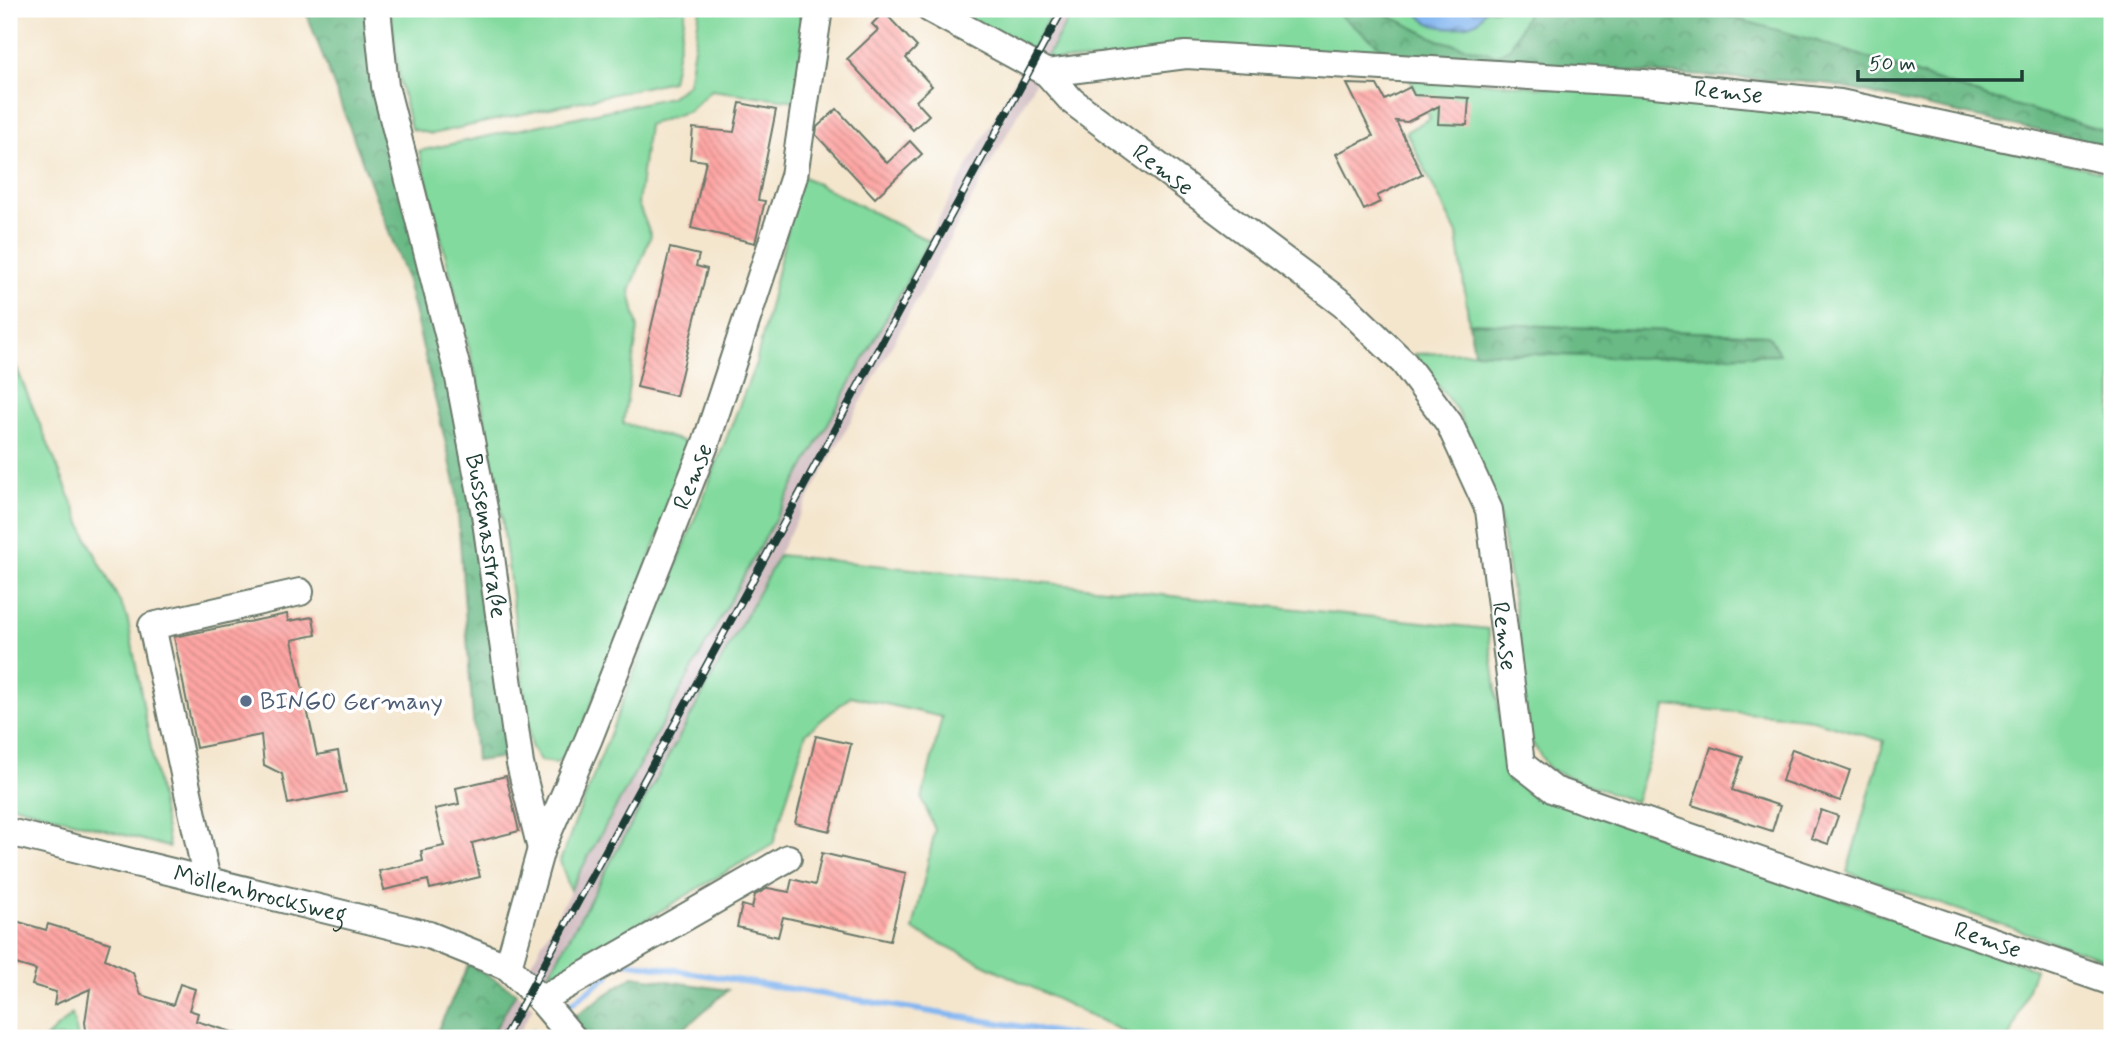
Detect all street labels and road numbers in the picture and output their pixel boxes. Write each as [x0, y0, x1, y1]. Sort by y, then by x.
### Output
street label: Remse [1692, 74, 1764, 112]
street label: Remse [1125, 138, 1199, 204]
street label: Remse [667, 439, 721, 515]
street label: Bussemasstraße [457, 451, 513, 620]
street label: Remse [1484, 600, 1523, 672]
street label: Möllenbrocksweg [170, 859, 350, 934]
street label: Remse [1950, 915, 2025, 967]

